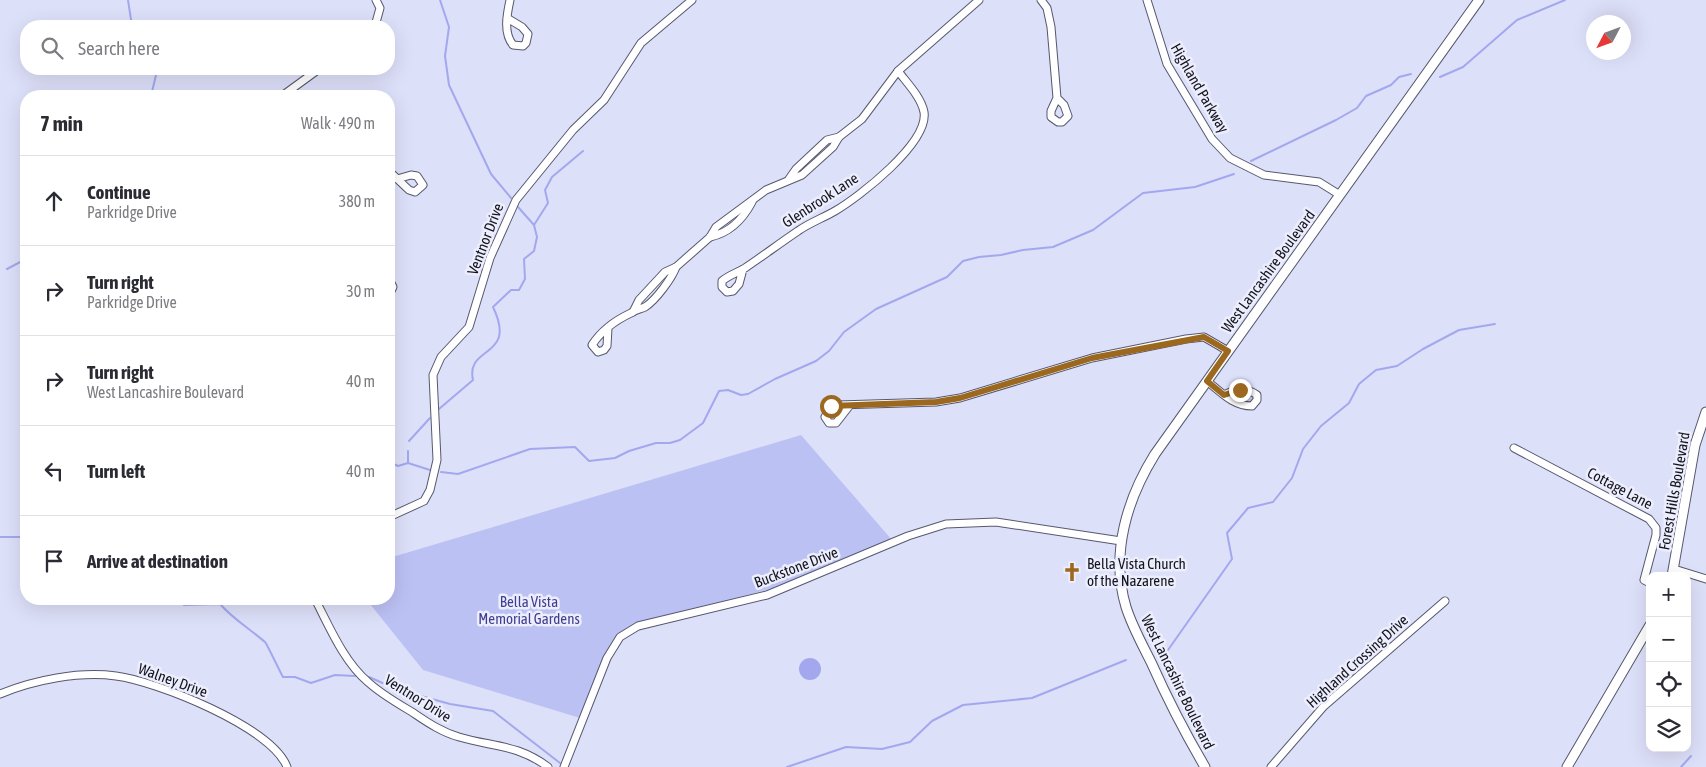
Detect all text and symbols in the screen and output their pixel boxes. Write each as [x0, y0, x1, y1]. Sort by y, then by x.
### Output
north arrow [1586, 15, 1631, 60]
search box [20, 20, 395, 75]
icon: search [38, 34, 66, 62]
text: Search here [78, 37, 160, 59]
street label: Highland Parkway [1168, 40, 1232, 136]
text: 7 min [40, 111, 83, 135]
text: Walk · 490 m [301, 114, 375, 132]
street label: Glenbrook Lane [779, 169, 861, 231]
text: Continue [87, 181, 151, 203]
icon: ahead [40, 187, 68, 215]
text: 380 m [339, 192, 375, 210]
street label: Ventnor Drive [464, 201, 506, 277]
text: Parkridge Drive [87, 203, 177, 221]
street label: West Lancashire Boulevard [1218, 206, 1318, 336]
text: Turn right [87, 271, 154, 293]
icon: right [40, 277, 68, 305]
text: 30 m [346, 282, 375, 300]
text: Parkridge Drive [87, 293, 177, 311]
text: Turn right [87, 361, 154, 383]
icon: right [40, 367, 68, 395]
text: 40 m [346, 372, 375, 390]
route end [1229, 379, 1252, 402]
text: West Lancashire Boulevard [87, 383, 244, 401]
route start [820, 395, 843, 418]
street label: Forest Hills Boulevard [1655, 431, 1693, 551]
icon: left [40, 457, 68, 485]
text: Turn left [87, 460, 145, 482]
text: 40 m [346, 462, 375, 480]
street label: Cottage Lane [1585, 464, 1656, 512]
street label: Buckstone Drive [752, 543, 840, 591]
icon: arrive [40, 547, 68, 575]
text: Arrive at destination [87, 550, 228, 572]
place label: Bella Vista Church of the Nazarene [1087, 555, 1186, 589]
church icon: Bella Vista Church of the Nazarene [1061, 561, 1083, 583]
map controls [1646, 572, 1691, 752]
button: + [1646, 572, 1691, 617]
park label: Bella Vista Memorial Gardens [478, 593, 580, 627]
street label: Highland Crossing Drive [1303, 611, 1411, 711]
street label: West Lancashire Boulevard [1138, 612, 1218, 752]
button: − [1646, 617, 1691, 662]
street label: Walney Drive [136, 660, 210, 700]
button: locate [1646, 662, 1691, 707]
street label: Ventnor Drive [382, 671, 455, 725]
button: layers [1646, 707, 1691, 752]

